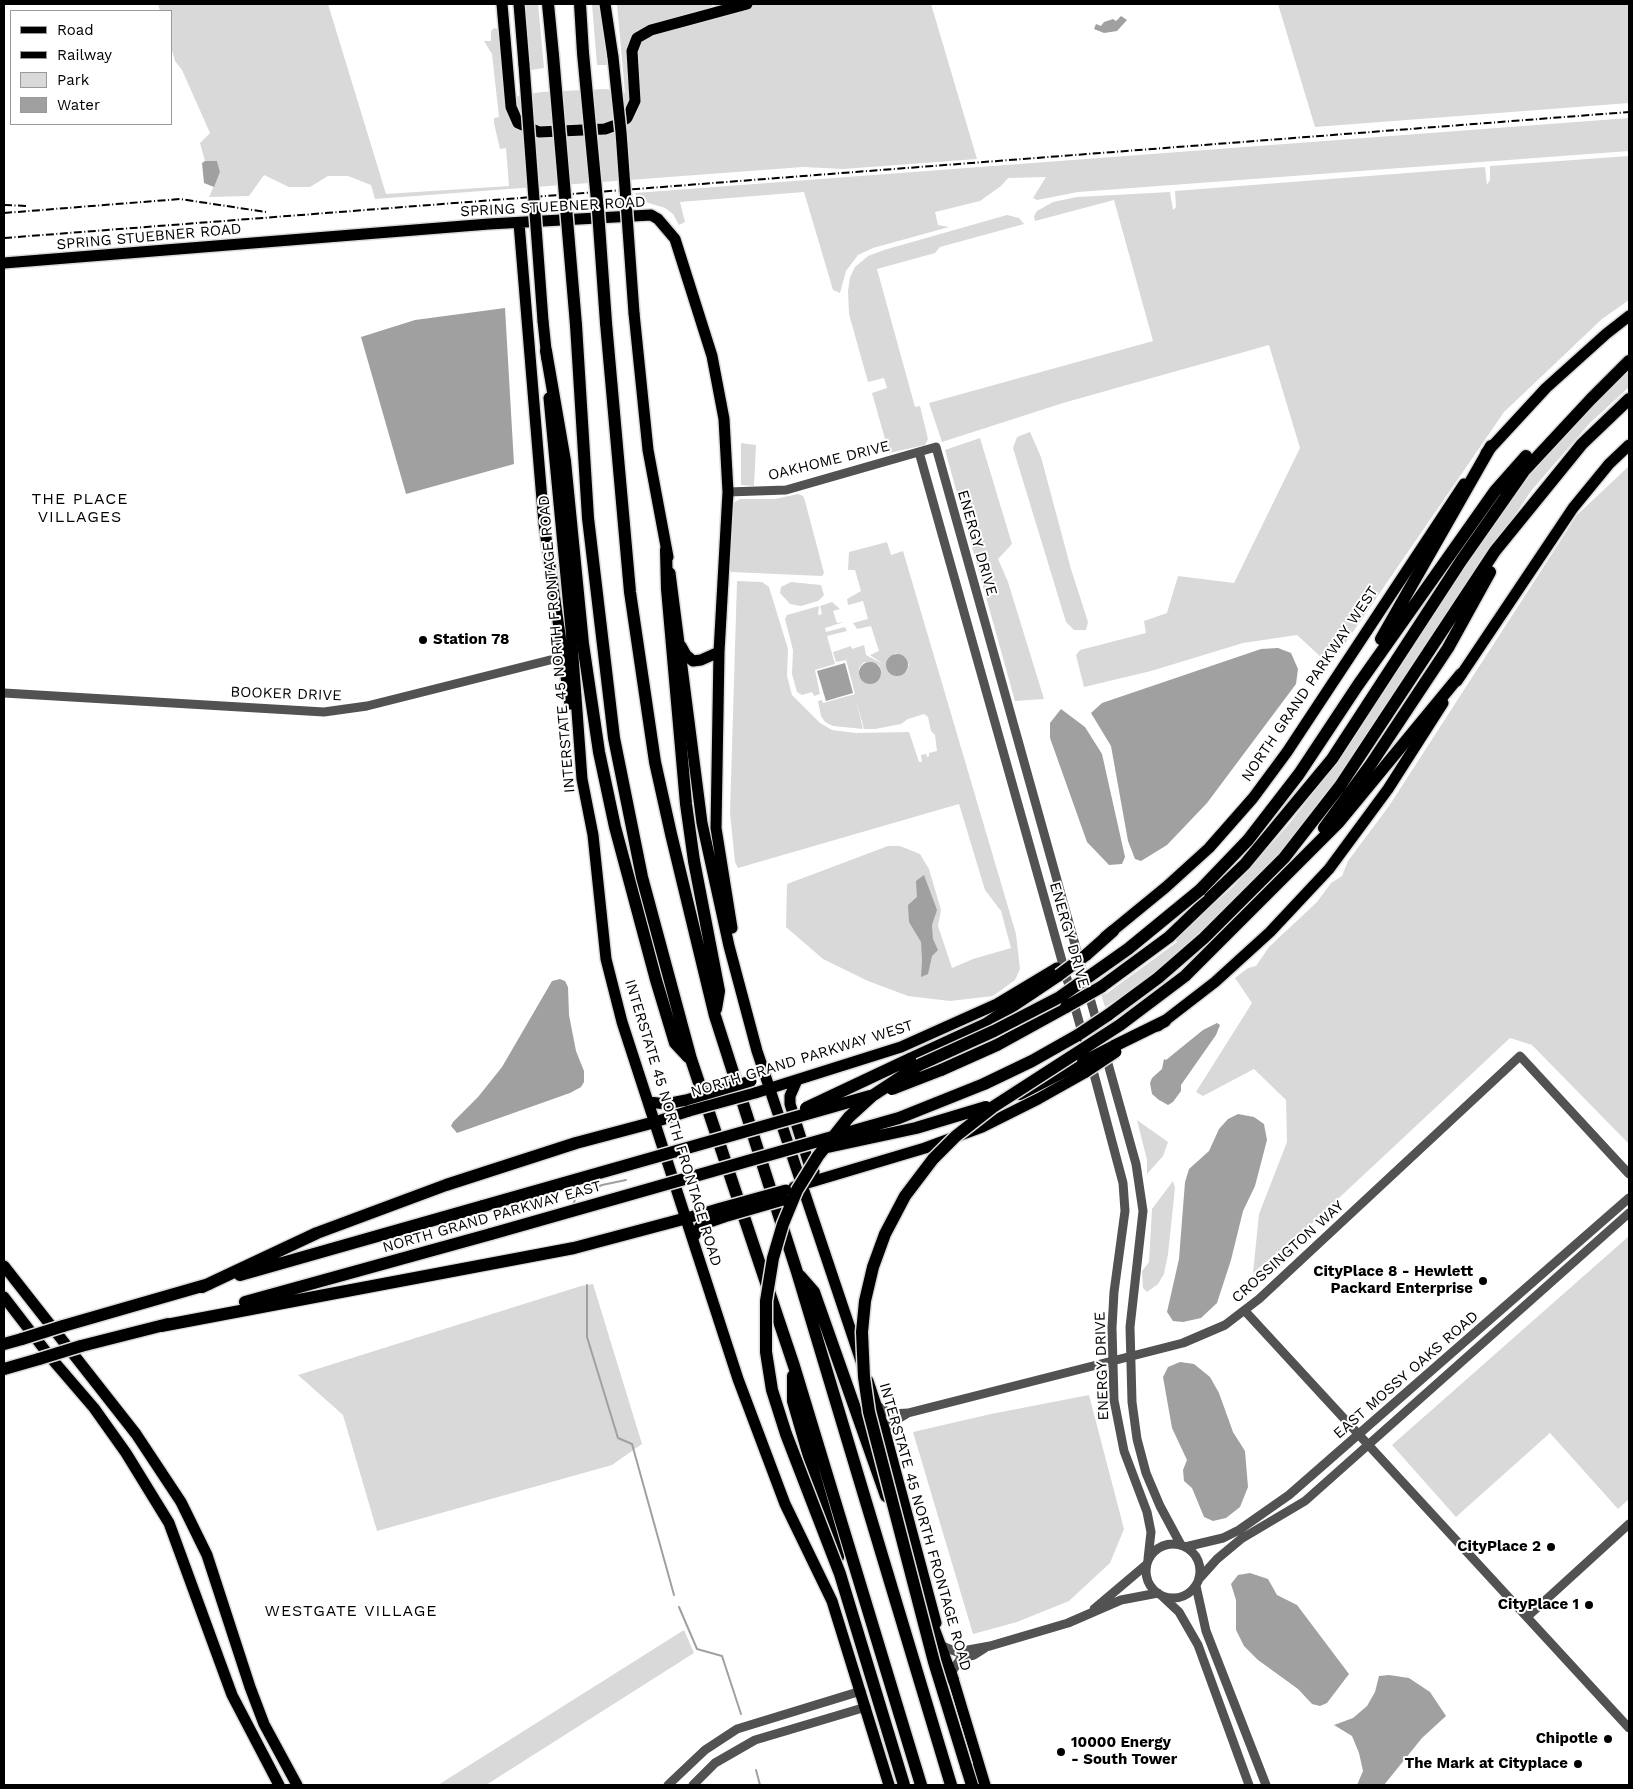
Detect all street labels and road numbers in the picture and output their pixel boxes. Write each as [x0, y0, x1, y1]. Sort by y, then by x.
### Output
street label: SPRING STUEBNER ROAD [460, 193, 646, 221]
street label: SPRING STUEBNER ROAD [56, 220, 242, 254]
street label: OAKHOME DRIVE [766, 437, 892, 485]
street label: ENERGY DRIVE [953, 488, 1001, 598]
street label: INTERSTATE 45 NORTH FRONTAGE ROAD [535, 494, 579, 794]
street label: NORTH GRAND PARKWAY WEST [1238, 583, 1382, 785]
street label: BOOKER DRIVE [230, 683, 342, 705]
street label: ENERGY DRIVE [1045, 880, 1093, 990]
street label: INTERSTATE 45 NORTH FRONTAGE ROAD [621, 977, 725, 1269]
street label: NORTH GRAND PARKWAY WEST [689, 1017, 915, 1101]
street label: NORTH GRAND PARKWAY EAST [380, 1177, 604, 1257]
street label: CROSSINGTON WAY [1228, 1197, 1348, 1307]
street label: EAST MOSSY OAKS ROAD [1330, 1307, 1482, 1443]
street label: ENERGY DRIVE [1091, 1311, 1113, 1421]
street label: INTERSTATE 45 NORTH FRONTAGE ROAD [875, 1381, 975, 1673]

